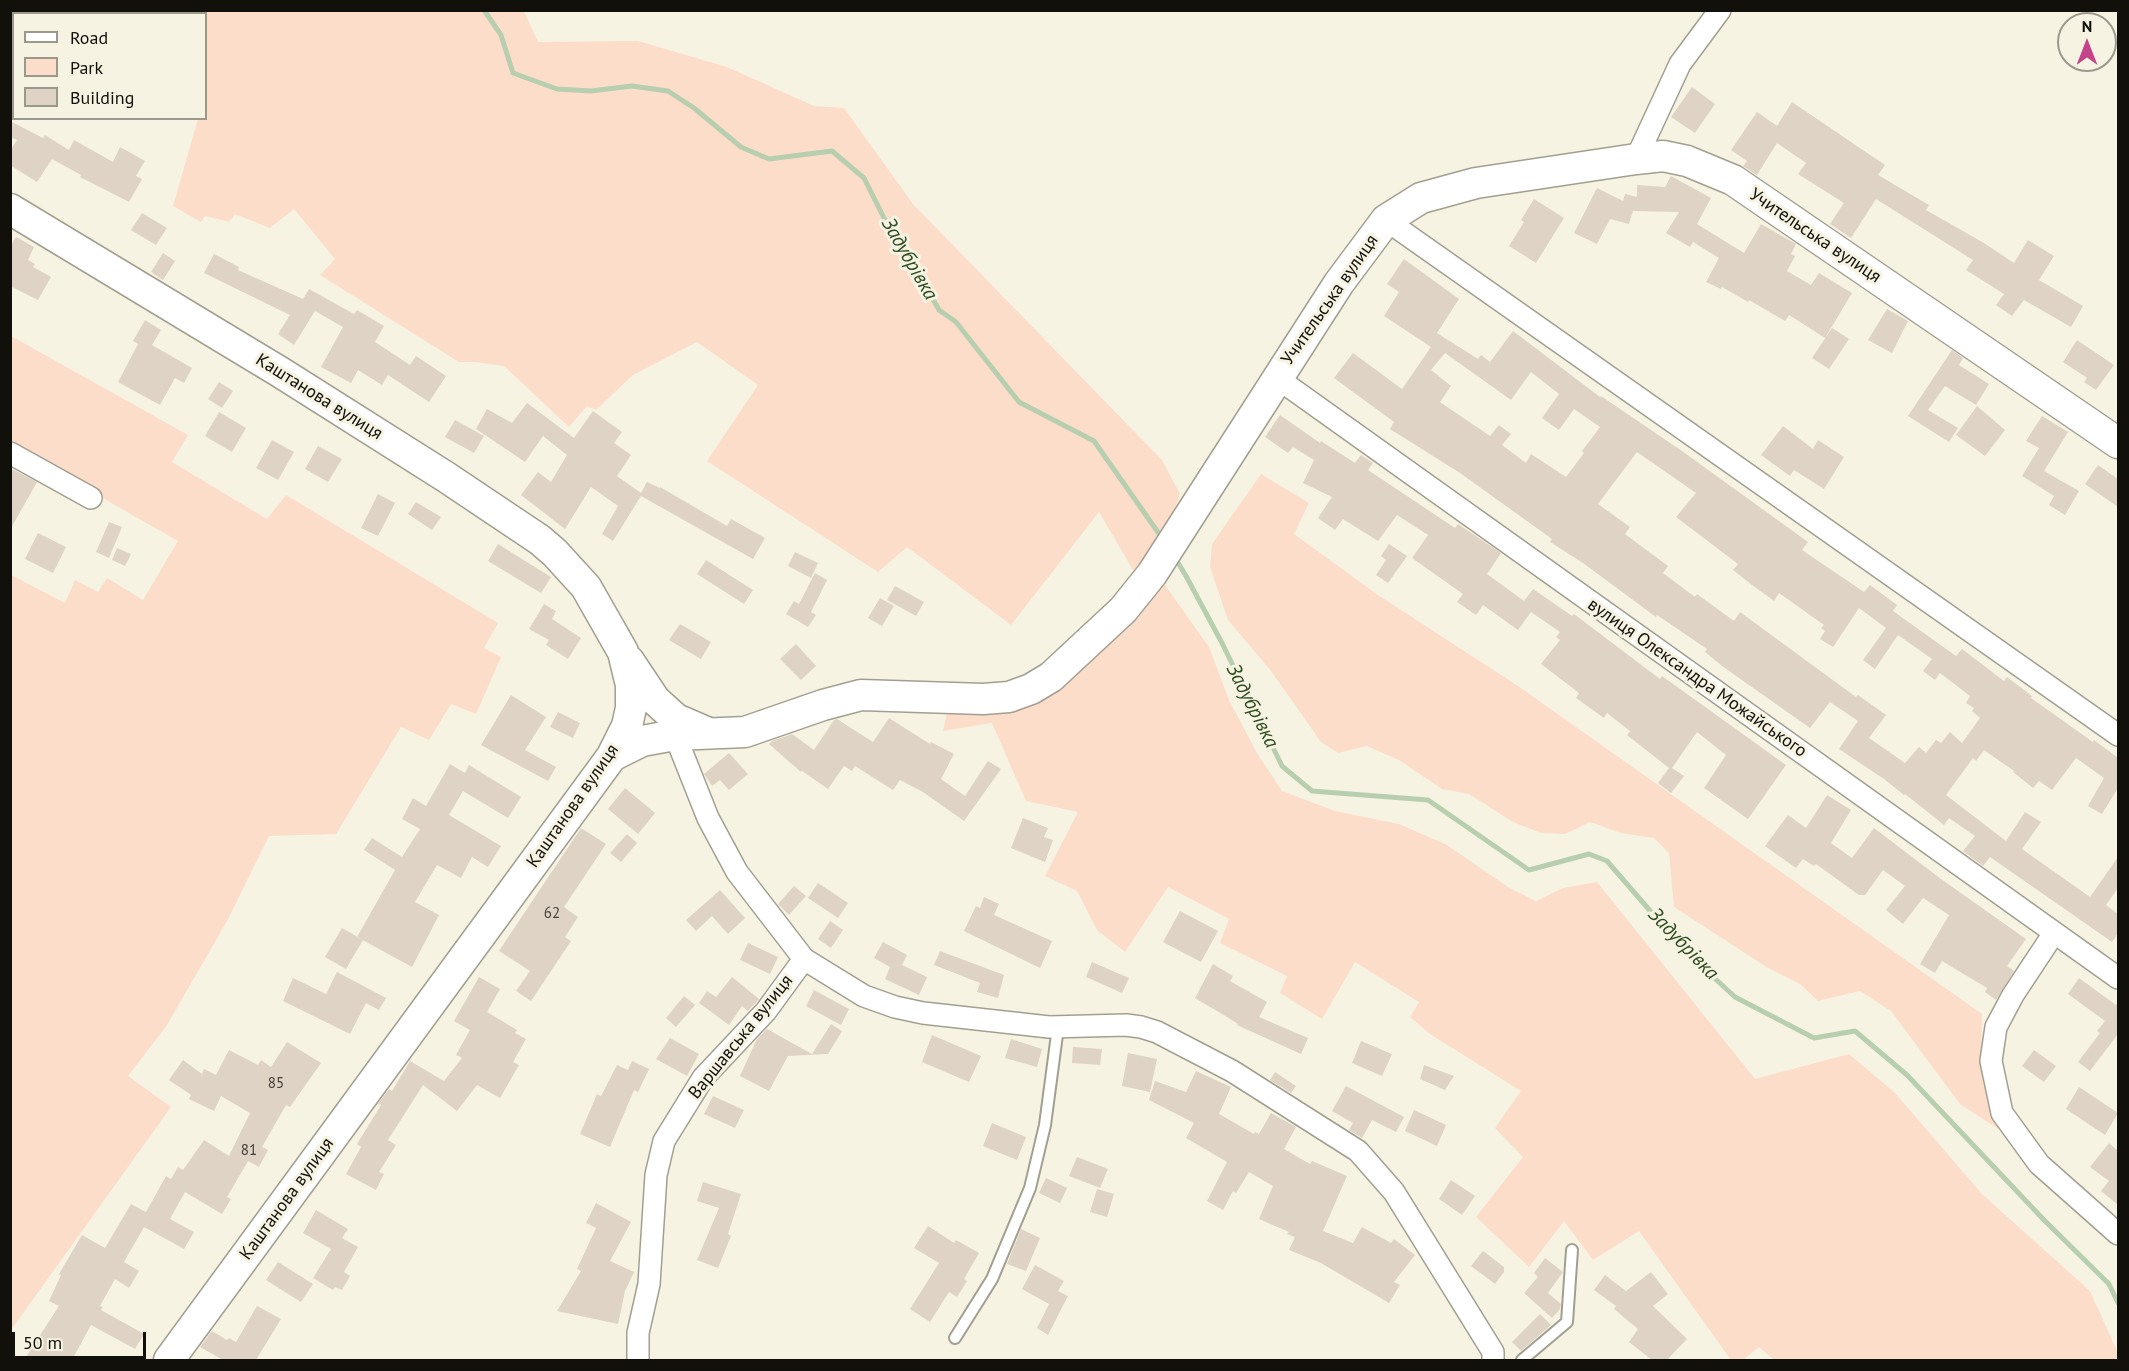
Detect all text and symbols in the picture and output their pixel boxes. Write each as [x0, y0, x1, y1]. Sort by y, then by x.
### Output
legend [12, 12, 207, 120]
north arrow [2057, 12, 2117, 72]
text: N [2082, 16, 2092, 36]
text: Road [70, 26, 108, 49]
text: Park [70, 56, 103, 79]
text: Building [70, 86, 134, 109]
street label: Учительська вулиця [1745, 184, 1885, 288]
water label: Задубрівка [876, 214, 942, 304]
street label: Учительська вулиця [1277, 231, 1383, 369]
street label: Каштанова вулиця [251, 349, 387, 445]
street label: вулиця Олександра Можайського [1583, 594, 1811, 762]
water label: Задубрівка [1221, 660, 1283, 752]
street label: Каштанова вулиця [522, 740, 624, 872]
water label: Задубрівка [1643, 903, 1723, 985]
house number: 62 [544, 905, 560, 923]
street label: Варшавська вулиця [684, 971, 798, 1103]
house number: 85 [268, 1075, 284, 1093]
street label: Каштанова вулиця [235, 1134, 339, 1264]
house number: 81 [241, 1142, 257, 1160]
scale bar [15, 1320, 148, 1358]
text: 50 m [23, 1331, 62, 1354]

